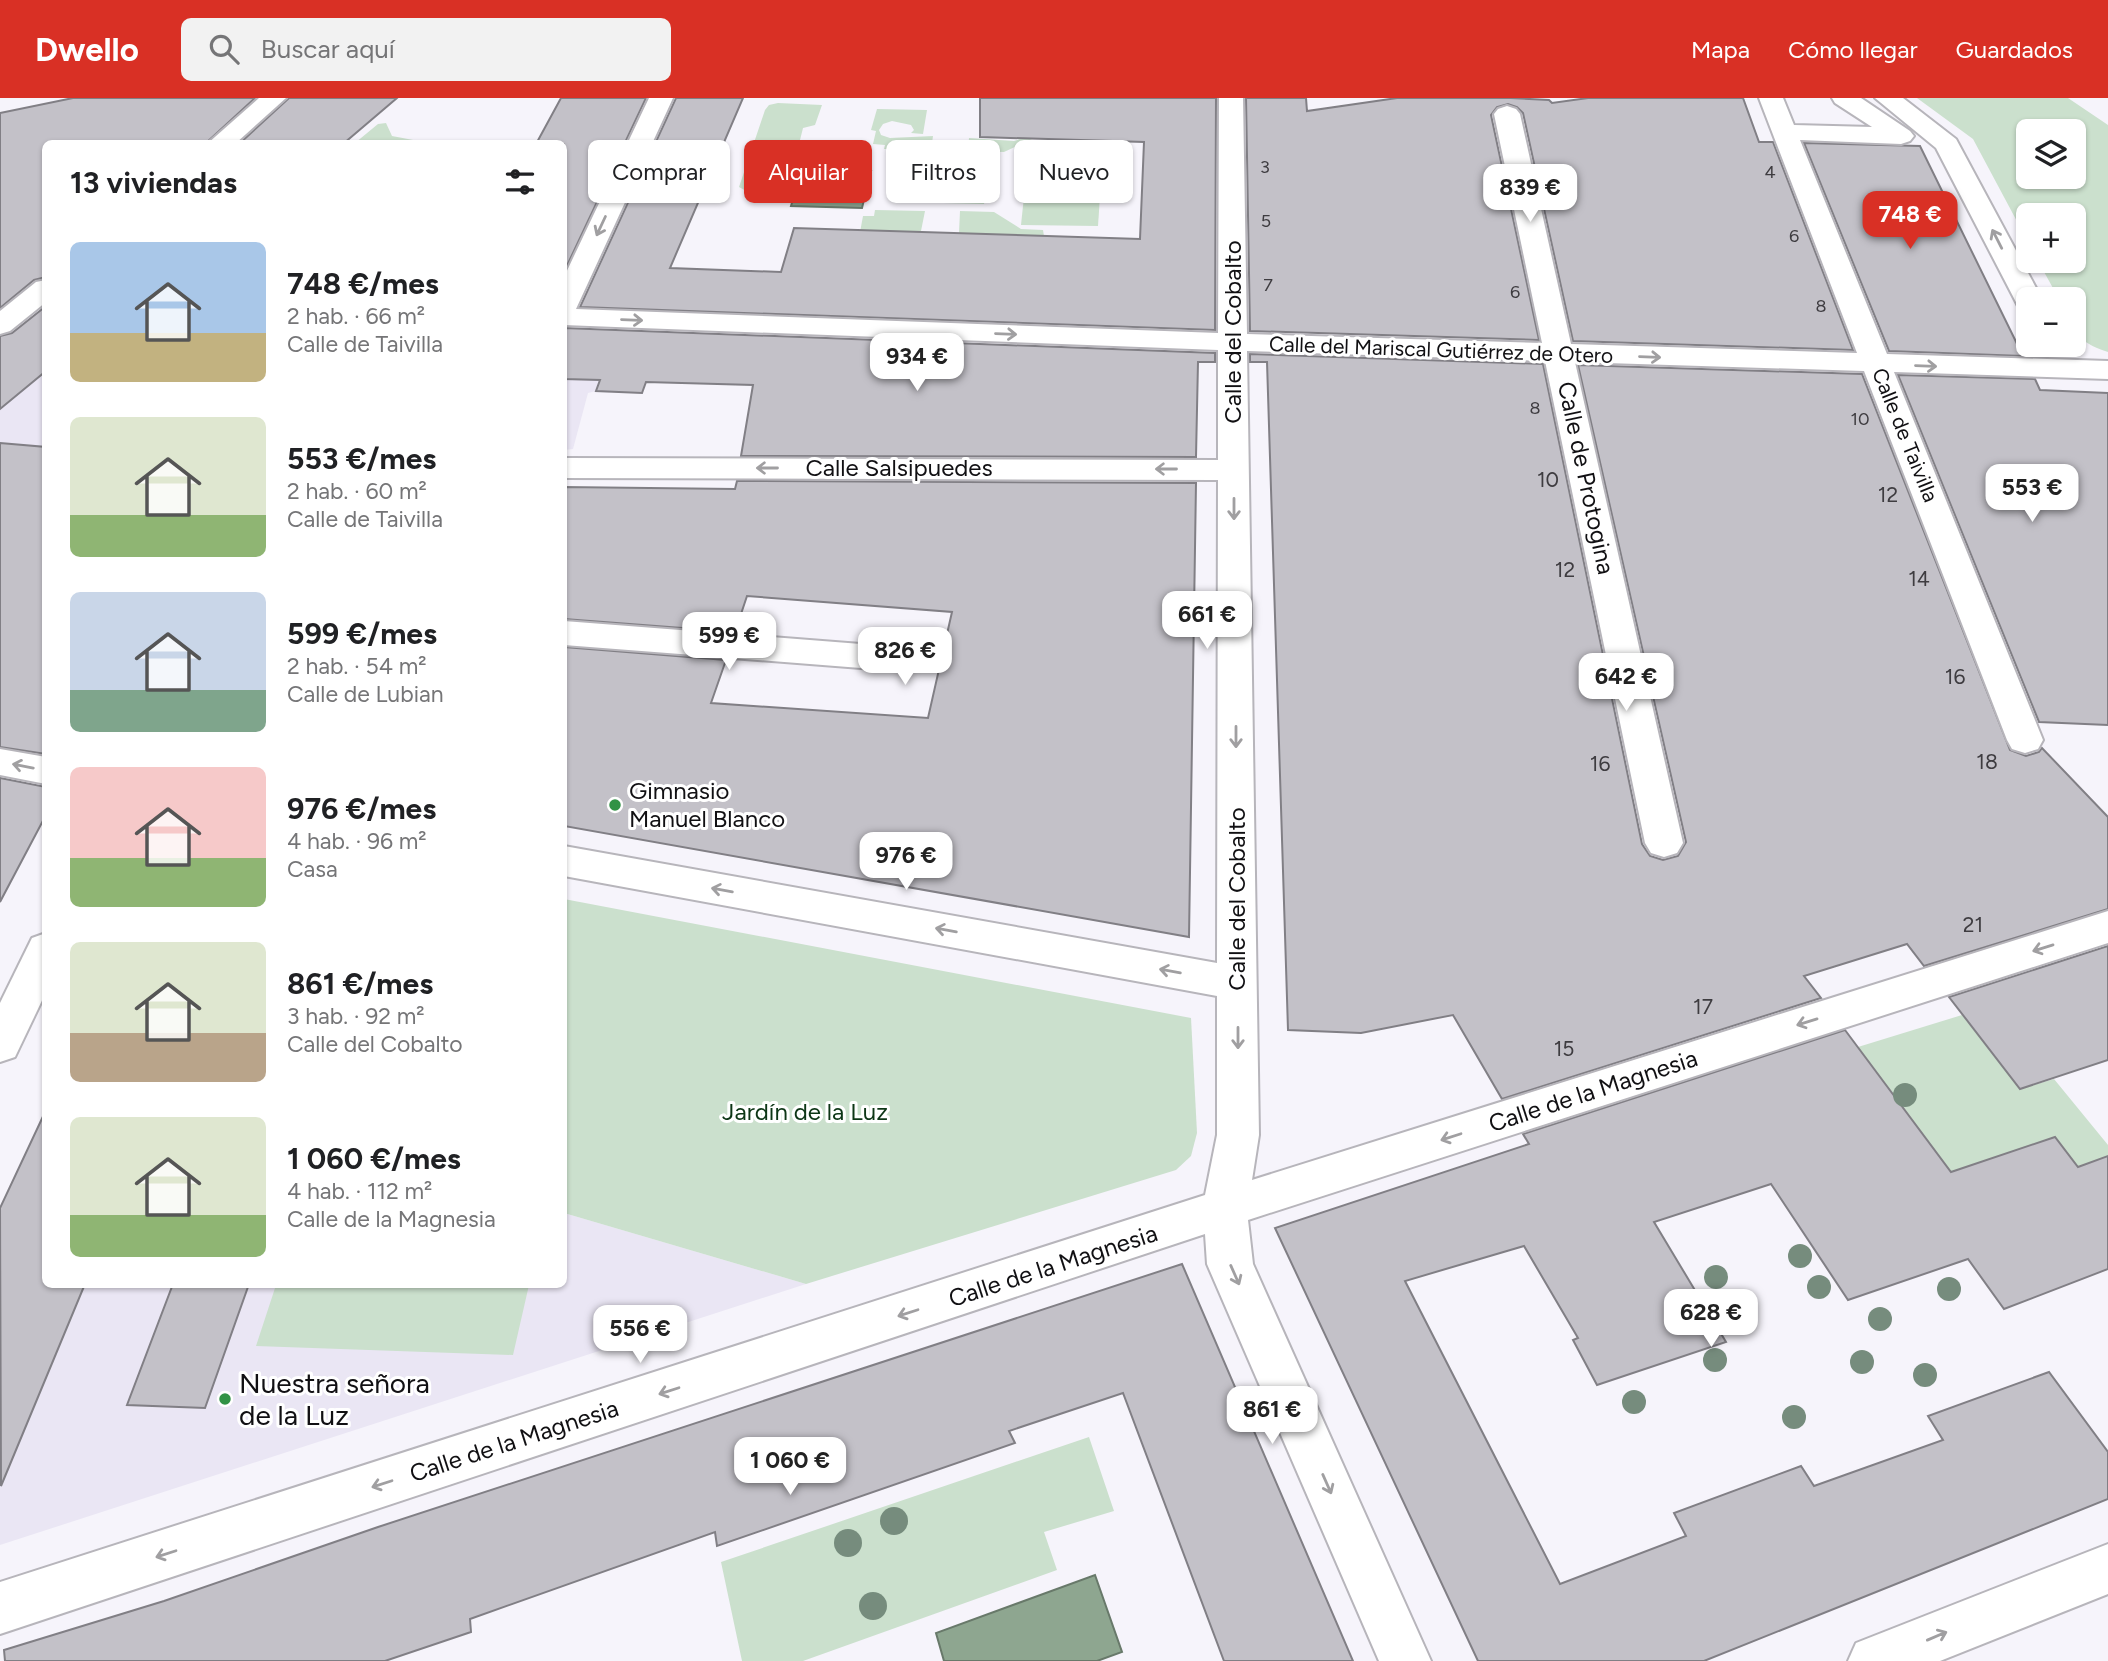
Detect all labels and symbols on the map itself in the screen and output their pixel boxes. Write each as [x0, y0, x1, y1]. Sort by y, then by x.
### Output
house number: 3 [1260, 156, 1270, 178]
house number: 4 [1764, 161, 1776, 183]
pin: 839 € [1481, 164, 1579, 224]
pin: 748 € [1861, 192, 1959, 251]
house number: 5 [1261, 210, 1271, 232]
one-way arrow [594, 215, 607, 236]
house number: 6 [1789, 225, 1799, 247]
one-way arrow [1989, 229, 2003, 250]
street label: Calle del Cobalto [1218, 240, 1247, 424]
house number: 7 [1263, 274, 1273, 296]
house number: 6 [1510, 281, 1520, 303]
house number: 8 [1815, 295, 1827, 317]
one-way arrow [620, 313, 643, 326]
one-way arrow [994, 328, 1017, 341]
street label: Calle del Mariscal Gutiérrez de Otero [1268, 331, 1614, 368]
pin: 934 € [868, 334, 966, 393]
one-way arrow [1638, 350, 1661, 363]
one-way arrow [1914, 359, 1937, 372]
street label: Calle de Taivilla [1867, 364, 1944, 505]
street label: Calle de Protogina [1552, 379, 1621, 577]
house number: 8 [1529, 397, 1541, 419]
house number: 10 [1851, 408, 1869, 430]
street label: Calle Salsipuedes [805, 453, 993, 482]
one-way arrow [755, 461, 778, 475]
one-way arrow [1154, 462, 1177, 476]
pin: 553 € [1983, 464, 2081, 524]
house number: 10 [1537, 467, 1559, 492]
house number: 12 [1878, 482, 1898, 507]
one-way arrow [1227, 497, 1241, 520]
house number: 12 [1555, 557, 1575, 582]
house number: 14 [1908, 566, 1930, 591]
pin: 661 € [1158, 592, 1256, 651]
pin: 599 € [680, 612, 778, 672]
pin: 826 € [856, 628, 954, 687]
pin: 642 € [1577, 654, 1675, 713]
house number: 16 [1945, 664, 1965, 689]
one-way arrow [1229, 725, 1243, 748]
house number: 18 [1976, 749, 1998, 774]
house number: 16 [1590, 751, 1610, 776]
one-way arrow [12, 759, 35, 773]
place label: Gimnasio Manuel Blanco [629, 776, 785, 833]
marker: Gimnasio Manuel Blanco [607, 797, 623, 813]
street label: Calle del Cobalto [1222, 807, 1251, 991]
pin: 976 € [857, 832, 955, 892]
one-way arrow [711, 883, 734, 896]
house number: 21 [1963, 912, 1983, 937]
one-way arrow [935, 923, 958, 936]
one-way arrow [2032, 942, 2054, 955]
one-way arrow [1159, 963, 1182, 977]
house number: 17 [1693, 994, 1713, 1019]
one-way arrow [1797, 1017, 1819, 1029]
one-way arrow [1231, 1026, 1245, 1049]
house number: 15 [1554, 1036, 1574, 1061]
street label: Calle de la Magnesia [1485, 1043, 1701, 1138]
park label: Jardín de la Luz [722, 1097, 888, 1126]
one-way arrow [1440, 1131, 1462, 1144]
street label: Calle de la Magnesia [945, 1218, 1161, 1313]
one-way arrow [1229, 1264, 1242, 1286]
pin: 628 € [1662, 1290, 1760, 1349]
pin: 556 € [591, 1306, 689, 1365]
one-way arrow [898, 1308, 920, 1321]
place label: Nuestra señora de la Luz [239, 1366, 430, 1432]
one-way arrow [658, 1386, 680, 1399]
pin: 861 € [1223, 1386, 1321, 1446]
marker: Nuestra señora de la Luz [217, 1391, 233, 1407]
street label: Calle de la Magnesia [406, 1393, 622, 1488]
pin: 1 060 € [725, 1438, 855, 1497]
one-way arrow [1321, 1472, 1334, 1494]
one-way arrow [372, 1479, 394, 1491]
one-way arrow [155, 1549, 177, 1561]
one-way arrow [1926, 1628, 1947, 1641]

